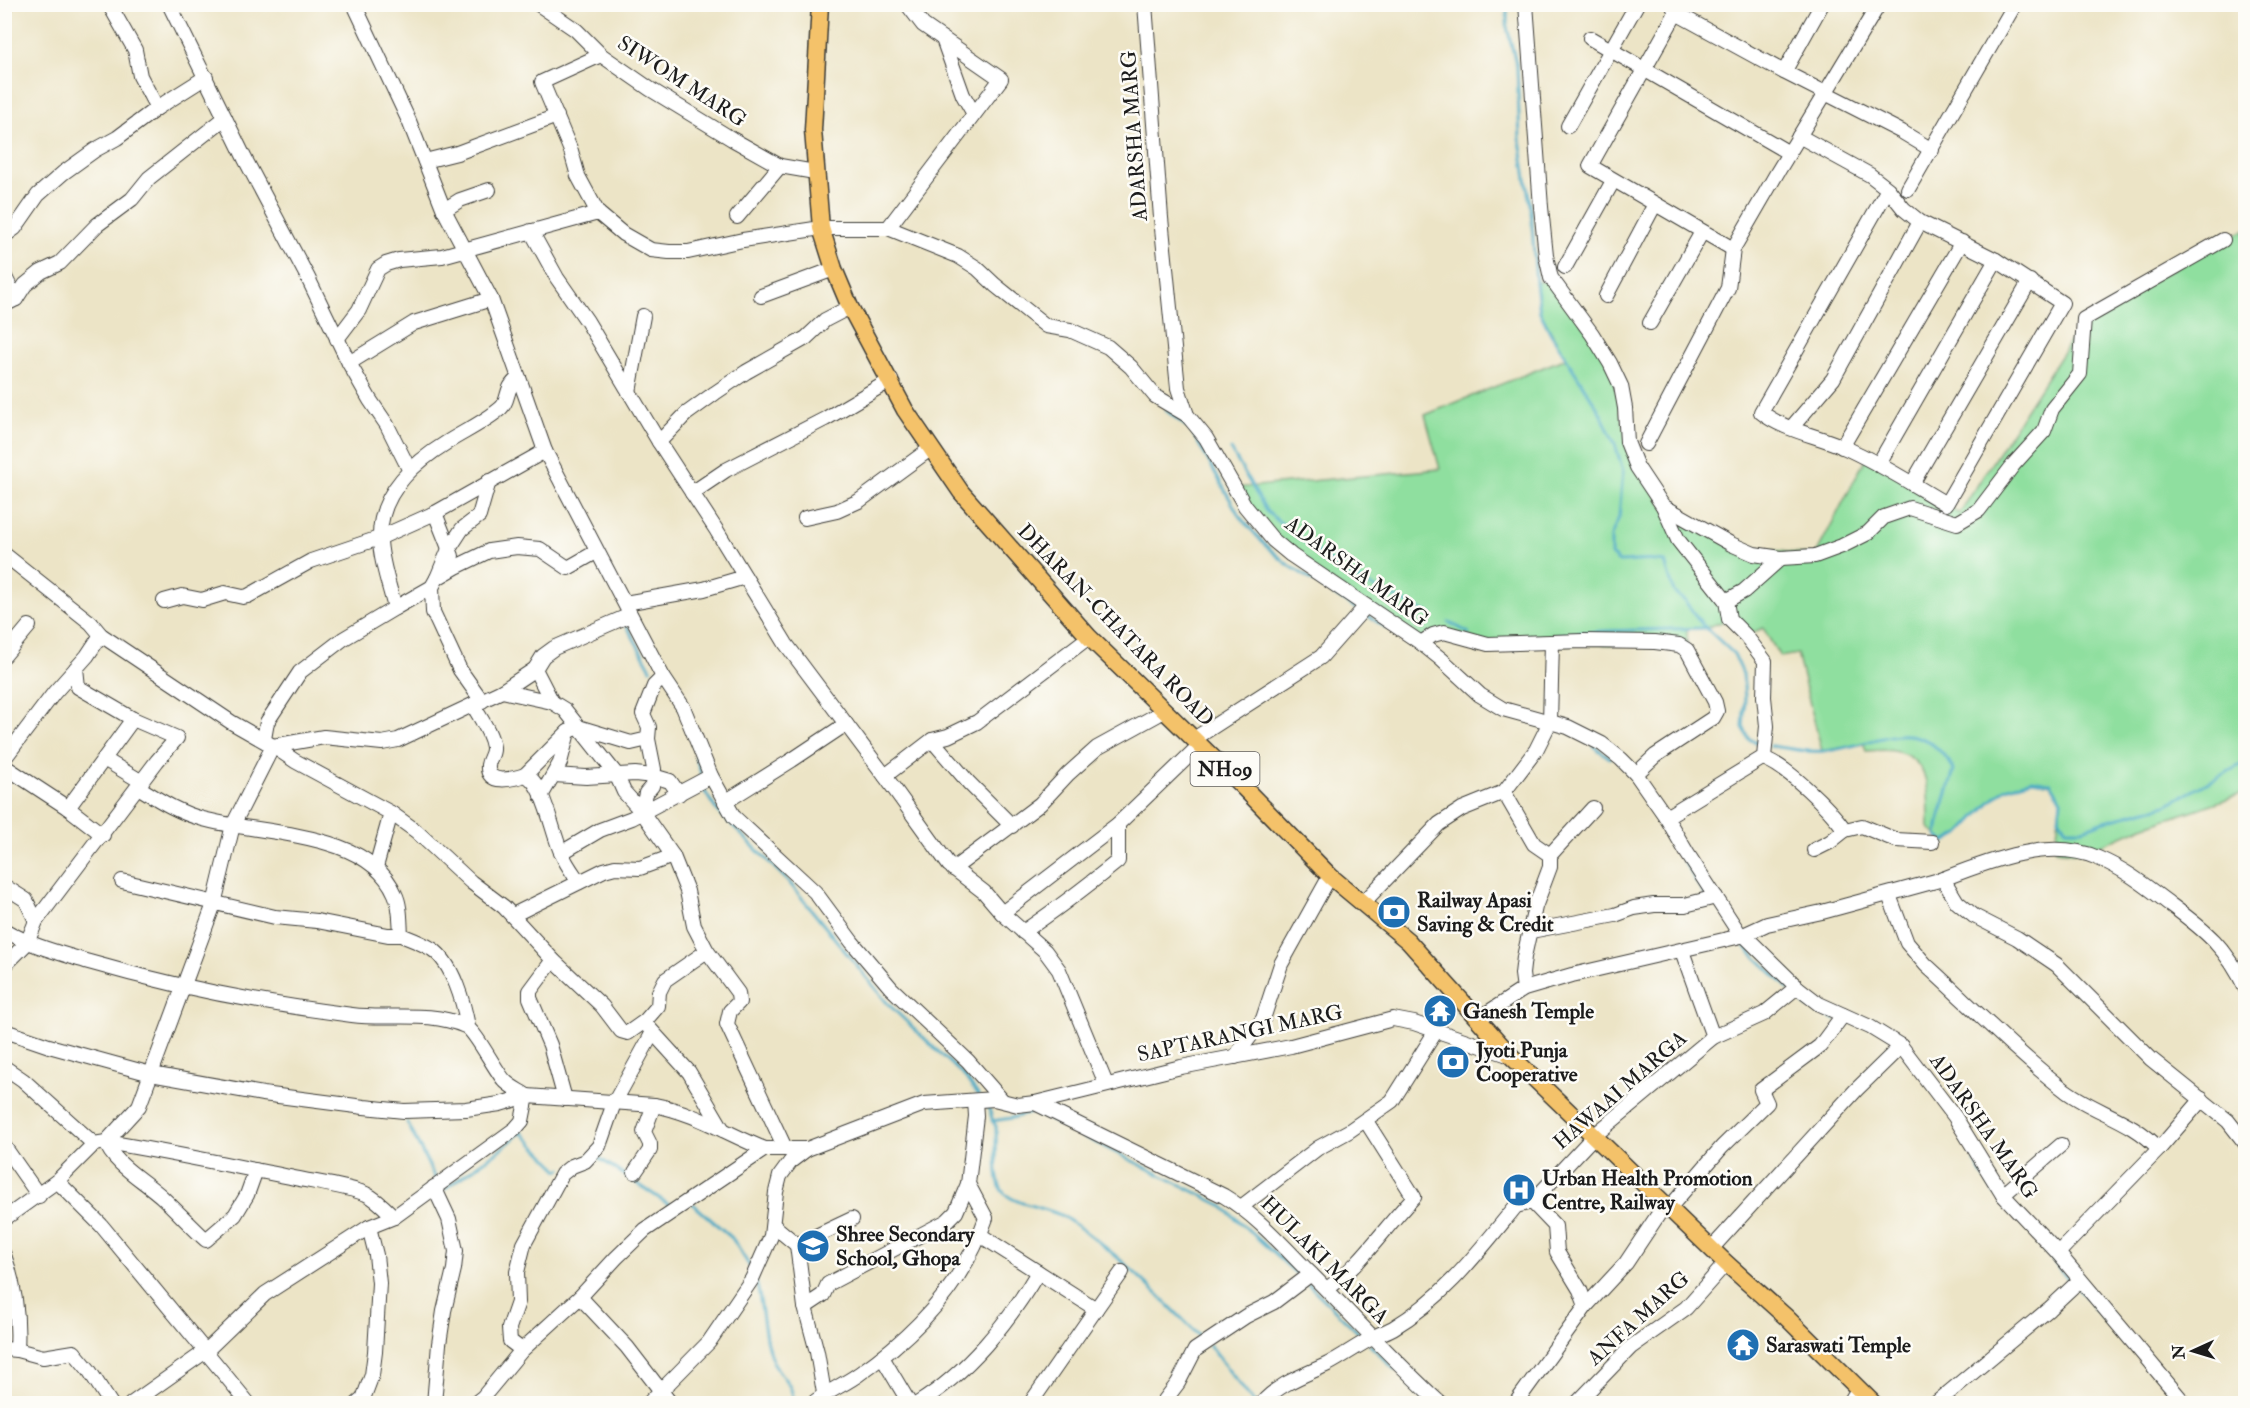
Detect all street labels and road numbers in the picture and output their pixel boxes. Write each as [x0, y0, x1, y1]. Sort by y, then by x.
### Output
street label: SIWOM MARG [612, 30, 751, 133]
street label: ADARSHA MARG [1115, 50, 1154, 223]
street label: ADARSHA MARG [1279, 510, 1434, 633]
street label: DHARAN-CHATARA ROAD [1012, 518, 1220, 732]
road number: NH09 [1190, 752, 1260, 786]
street label: SAPTARANGI MARG [1135, 999, 1345, 1068]
street label: HAWAAI MARGA [1548, 1025, 1693, 1156]
street label: ADARSHA MARG [1923, 1048, 2044, 1204]
street label: HULAKI MARGA [1255, 1190, 1395, 1330]
street label: ANFA MARG [1581, 1265, 1695, 1372]

